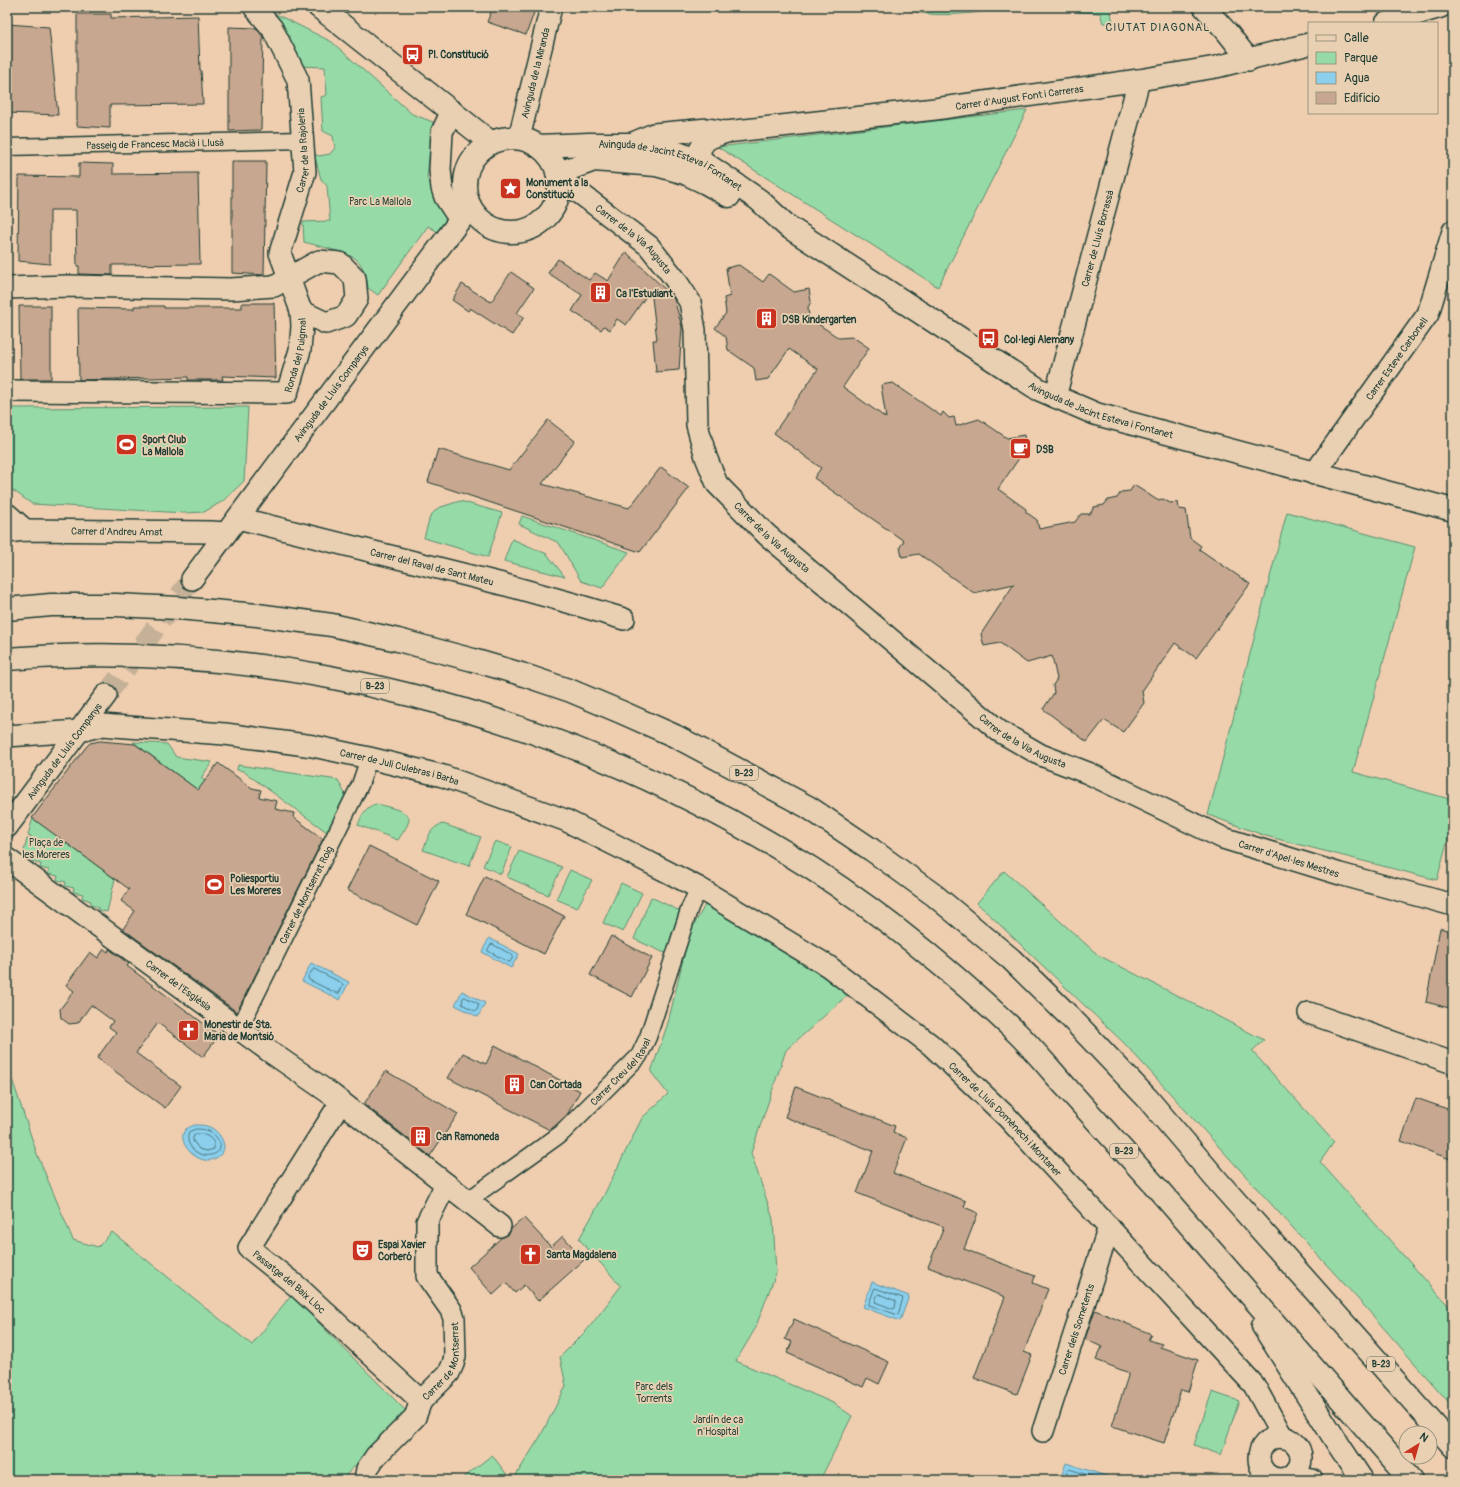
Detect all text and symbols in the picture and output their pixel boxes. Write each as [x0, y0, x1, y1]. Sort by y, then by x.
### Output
district label: CIUTAT DIAGONAL [1106, 21, 1210, 34]
legend [1308, 22, 1438, 114]
street label: Avinguda de la Miranda [519, 26, 553, 120]
text: Calle [1344, 31, 1369, 46]
bus stop icon: Pl. Constitució [399, 41, 425, 67]
place label: Pl. Constitució [428, 49, 489, 61]
text: Parque [1344, 51, 1378, 66]
text: Agua [1344, 71, 1370, 86]
street label: Carrer d'August Font i Carreras [955, 83, 1085, 113]
text: Edificio [1344, 91, 1380, 106]
street label: Carrer de la Rajoleria [294, 107, 312, 194]
street label: Passeig de Francesc Macià i Llusà [86, 137, 224, 152]
street label: Avinguda de Jacint Esteva i Fontanet [598, 139, 745, 194]
place icon: Monument a la Constitució [497, 175, 523, 201]
place label: Monument a la Constitució [526, 177, 588, 201]
street label: Carrer de Lluís Borrassà [1079, 189, 1117, 288]
park label: Parc La Mallola [349, 196, 411, 208]
street label: Carrer de la Via Augusta [593, 202, 674, 277]
building icon: Ca l'Estudiant [587, 280, 613, 306]
place label: Ca l'Estudiant [616, 288, 674, 300]
building icon: DSB Kindergarten [753, 306, 779, 332]
place label: DSB Kindergarten [782, 314, 857, 326]
street label: Carrer Esteve Carbonell [1364, 315, 1431, 403]
street label: Ronda del Puigmal [282, 317, 309, 394]
bus stop icon: Col·legi Alemany [976, 326, 1002, 352]
place label: Col·legi Alemany [1004, 334, 1075, 346]
street label: Avinguda de Lluís Companys [292, 343, 372, 444]
street label: Avinguda de Jacint Esteva i Fontanet [1026, 379, 1175, 442]
sports icon: Sport Club La Mallola [113, 432, 139, 458]
place label: Sport Club La Mallola [142, 434, 186, 458]
cafe icon: DSB [1007, 436, 1033, 462]
place label: DSB [1036, 444, 1054, 456]
street label: Carrer de la Via Augusta [731, 500, 812, 576]
street label: Carrer d'Andreu Amat [71, 525, 164, 538]
street label: Carrer del Raval de Sant Mateu [369, 546, 495, 589]
road number: B-23 [361, 679, 389, 693]
street label: Avinguda de Lluís Companys [25, 701, 105, 802]
street label: Carrer de la Via Augusta [976, 712, 1068, 771]
street label: Carrer de Juli Culebras i Barba [339, 747, 461, 788]
road number: B-23 [730, 766, 758, 780]
park label: Plaça de les Moreres [22, 837, 70, 861]
street label: Carrer d'Apel·les Mestres [1237, 838, 1341, 880]
street label: Carrer de Montserrat Roig [277, 844, 336, 946]
sports icon: Poliesportiu Les Moreres [201, 871, 227, 897]
place label: Poliesportiu Les Moreres [230, 873, 281, 897]
street label: Carrer de l'Església [143, 958, 214, 1014]
church icon: Monestir de Sta. Maria de Montsió [176, 1017, 202, 1043]
place label: Monestir de Sta. Maria de Montsió [204, 1019, 274, 1043]
street label: Carrer Creu del Raval [588, 1036, 654, 1108]
street label: Carrer de Lluís Domènech i Montaner [946, 1060, 1064, 1180]
building icon: Can Cortada [502, 1071, 528, 1097]
place label: Can Cortada [530, 1079, 582, 1091]
building icon: Can Ramoneda [408, 1123, 434, 1149]
place label: Can Ramoneda [436, 1131, 499, 1143]
road number: B-23 [1110, 1144, 1138, 1158]
theatre icon: Espai Xavier Corberó [350, 1237, 376, 1263]
place label: Espai Xavier Corberó [378, 1239, 427, 1263]
church icon: Santa Magdalena [518, 1241, 544, 1267]
street label: Passatge del Baix Lloc [250, 1248, 327, 1316]
place label: Santa Magdalena [546, 1249, 617, 1261]
street label: Carrer dels Sometents [1057, 1282, 1097, 1377]
street label: Carrer de Montserrat [420, 1321, 462, 1403]
road number: B-23 [1367, 1357, 1395, 1371]
park label: Parc dels Torrents [635, 1381, 673, 1405]
park label: Jardín de ca n'Hospital [693, 1414, 743, 1438]
north arrow [1398, 1425, 1438, 1465]
text: N [1417, 1430, 1431, 1445]

